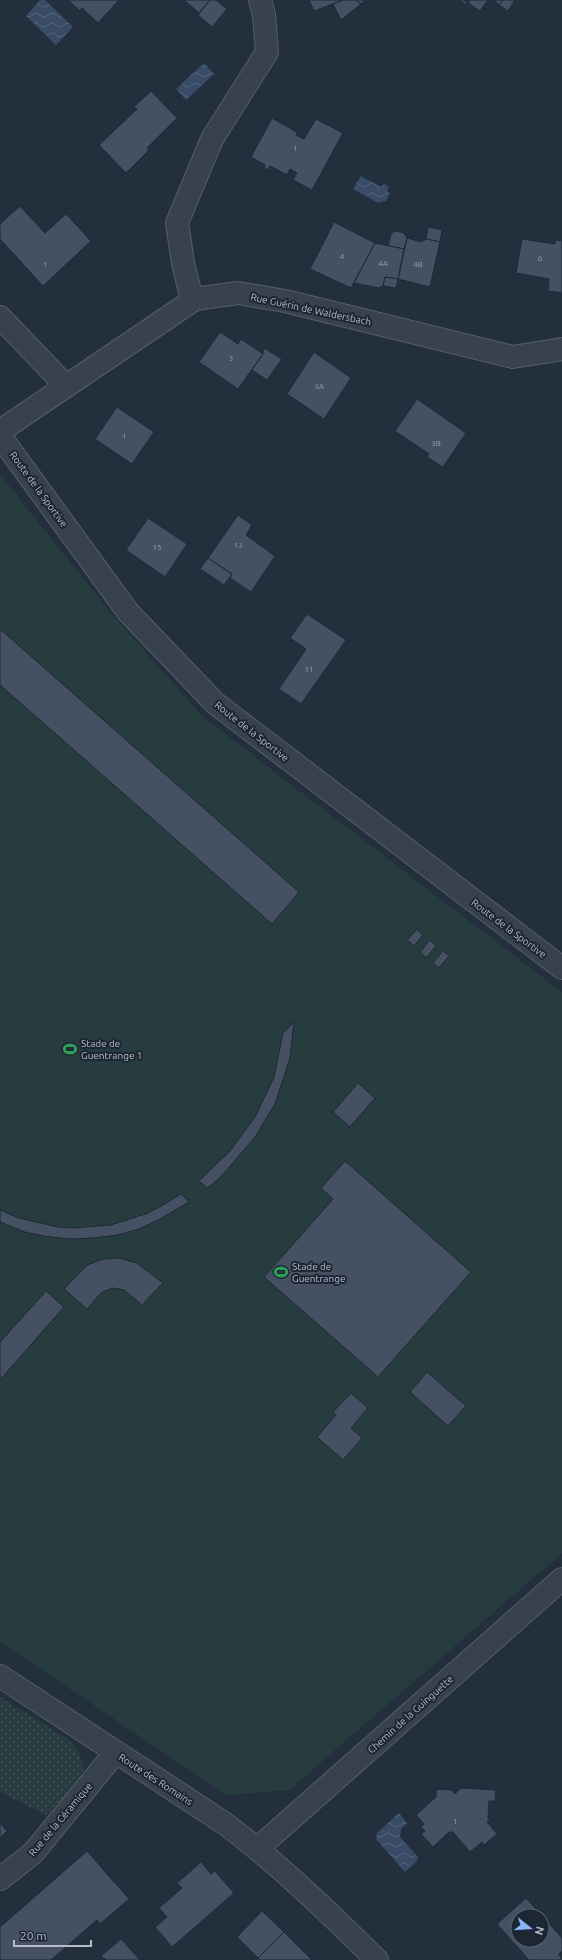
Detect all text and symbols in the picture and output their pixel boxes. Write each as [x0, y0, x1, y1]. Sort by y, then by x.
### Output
house number: 1 [293, 144, 297, 153]
house number: 4 [340, 252, 345, 261]
house number: 6 [538, 254, 543, 263]
house number: 4A [378, 259, 389, 268]
house number: 1 [43, 260, 47, 269]
house number: 4B [413, 260, 423, 269]
street label: Rue Guérin de Waldersbach [250, 291, 372, 328]
house number: 3 [229, 354, 233, 363]
house number: 3A [314, 382, 325, 391]
house number: 1 [122, 432, 126, 441]
house number: 3B [431, 439, 441, 448]
street label: Route de la Sportive [7, 449, 70, 529]
house number: 13 [233, 541, 243, 550]
house number: 15 [152, 543, 162, 552]
house number: 11 [304, 665, 314, 674]
street label: Route de la Sportive [213, 699, 291, 764]
street label: Route de la Sportive [469, 897, 548, 960]
place label: Stade de Guentrange 1 [81, 1038, 142, 1061]
sports icon: Stade de Guentrange 1 [62, 1041, 78, 1057]
place label: Stade de Guentrange [292, 1261, 345, 1284]
sports icon: Stade de Guentrange [273, 1264, 289, 1280]
street label: Chemin de la Guinguette [365, 1673, 455, 1756]
street label: Route des Romains [117, 1751, 195, 1807]
street label: Rue de la Céramique [27, 1780, 94, 1858]
house number: 1 [453, 1817, 457, 1826]
north arrow [510, 1908, 550, 1948]
scale bar [14, 1922, 91, 1948]
text: N [533, 1925, 547, 1937]
text: 20 m [20, 1929, 47, 1942]

